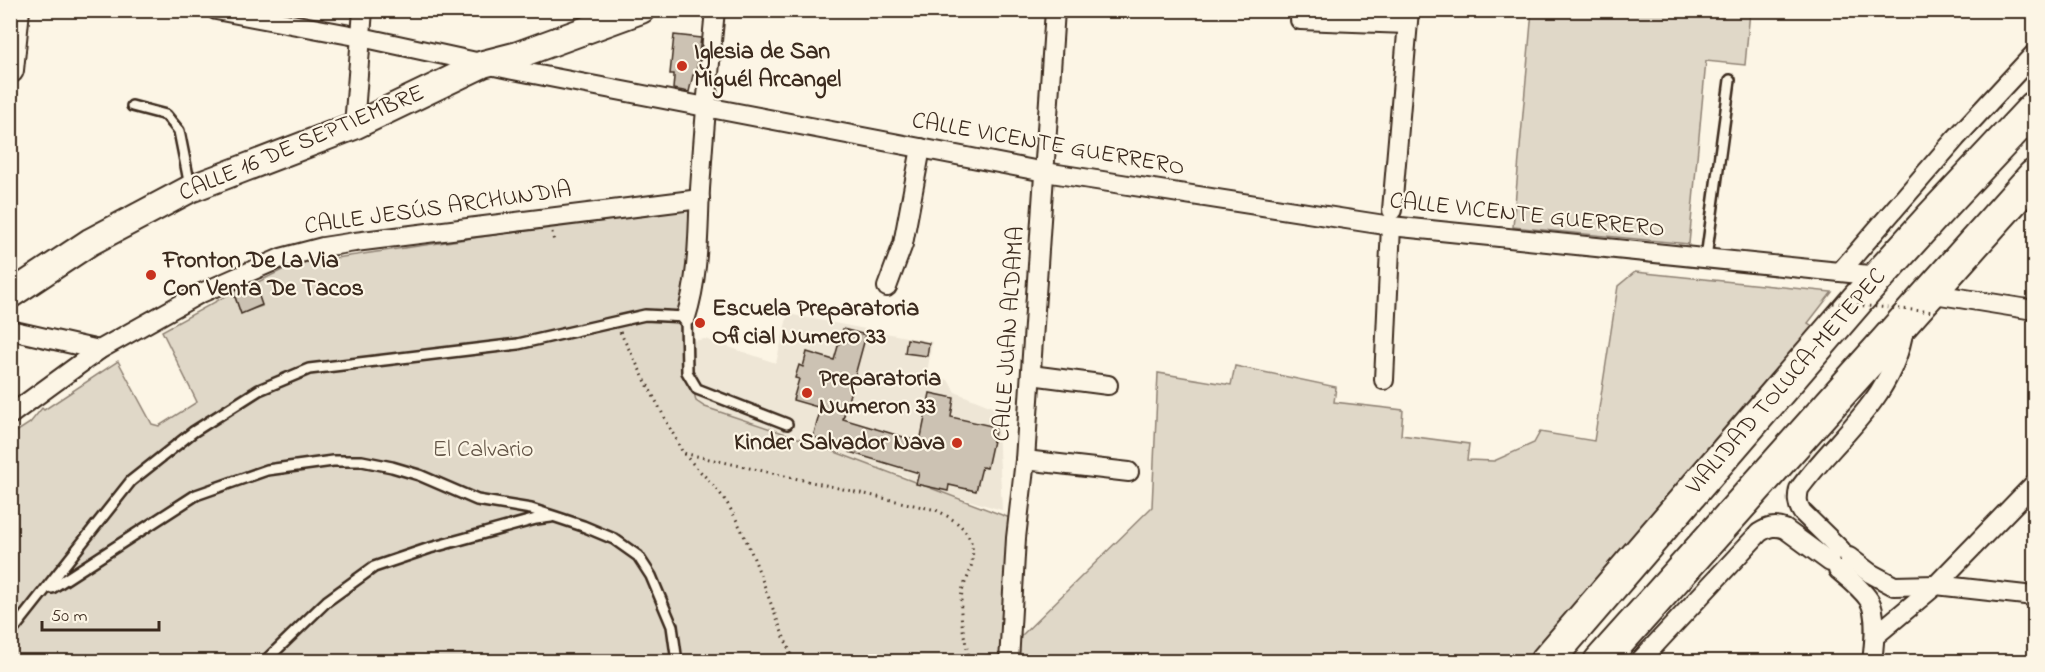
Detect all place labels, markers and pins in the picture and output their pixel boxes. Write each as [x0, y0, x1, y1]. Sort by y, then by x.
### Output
place label: Iglesia de San Miguél Arcangel [694, 35, 841, 99]
marker: Iglesia de San Miguél Arcangel [675, 59, 689, 73]
place label: Fronton De La Via Con Venta De Tacos [162, 244, 364, 307]
marker: Fronton De La Via Con Venta De Tacos [144, 268, 158, 282]
place label: Escuela Preparatoria Oficial Numero 33 [712, 292, 919, 355]
marker: Escuela Preparatoria Oficial Numero 33 [693, 316, 707, 330]
place label: Preparatoria Numeron 33 [819, 362, 941, 425]
marker: Preparatoria Numeron 33 [800, 386, 814, 400]
place label: Kinder Salvador Nava [734, 426, 945, 461]
marker: Kinder Salvador Nava [950, 436, 964, 450]

